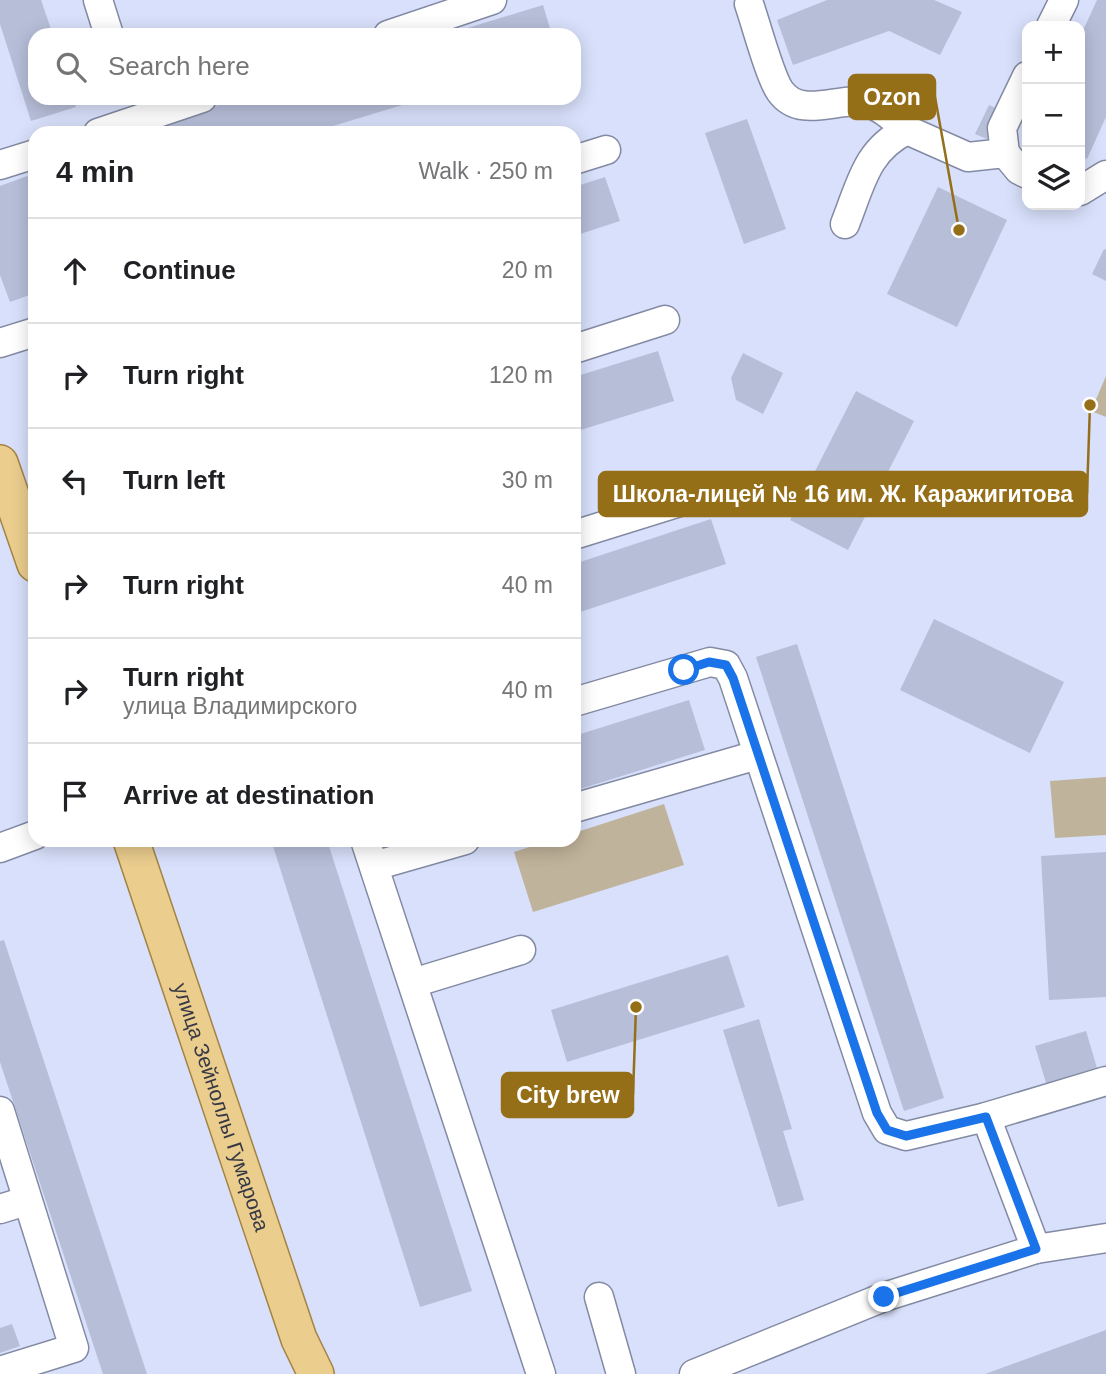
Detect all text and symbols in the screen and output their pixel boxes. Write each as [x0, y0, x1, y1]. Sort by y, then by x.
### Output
map controls [1022, 21, 1085, 210]
button: + [1022, 21, 1085, 84]
search box [28, 28, 581, 105]
icon: search [52, 48, 90, 86]
text: Search here [108, 51, 250, 81]
callout: Ozon [849, 75, 935, 119]
text: Ozon [863, 84, 921, 110]
button: − [1022, 84, 1085, 147]
button: layers [1022, 147, 1085, 210]
text: 4 min [56, 155, 134, 188]
text: Walk · 250 m [418, 158, 553, 184]
icon: ahead [56, 252, 94, 290]
text: Continue [123, 255, 236, 285]
text: 20 m [502, 257, 553, 283]
icon: right [56, 357, 94, 395]
text: Turn right [123, 360, 244, 390]
text: 120 m [489, 362, 553, 388]
icon: left [56, 462, 94, 500]
text: Turn left [123, 465, 225, 495]
text: 30 m [502, 467, 553, 493]
callout: Школа-лицей № 16 им. Ж. Каражигитова [599, 472, 1087, 516]
text: Школа-лицей № 16 им. Ж. Каражигитова [613, 481, 1073, 507]
icon: right [56, 567, 94, 605]
text: Turn right [123, 570, 244, 600]
text: 40 m [502, 572, 553, 598]
route start [668, 654, 699, 685]
text: Turn right [123, 662, 244, 692]
icon: right [56, 672, 94, 710]
text: 40 m [502, 677, 553, 703]
text: улица Владимирского [123, 693, 357, 719]
icon: arrive [56, 777, 94, 815]
text: Arrive at destination [123, 780, 374, 810]
street label: улица Зейноллы Гумарова [169, 980, 274, 1234]
callout: City brew [502, 1073, 633, 1117]
text: City brew [516, 1082, 620, 1108]
route end [868, 1281, 899, 1312]

